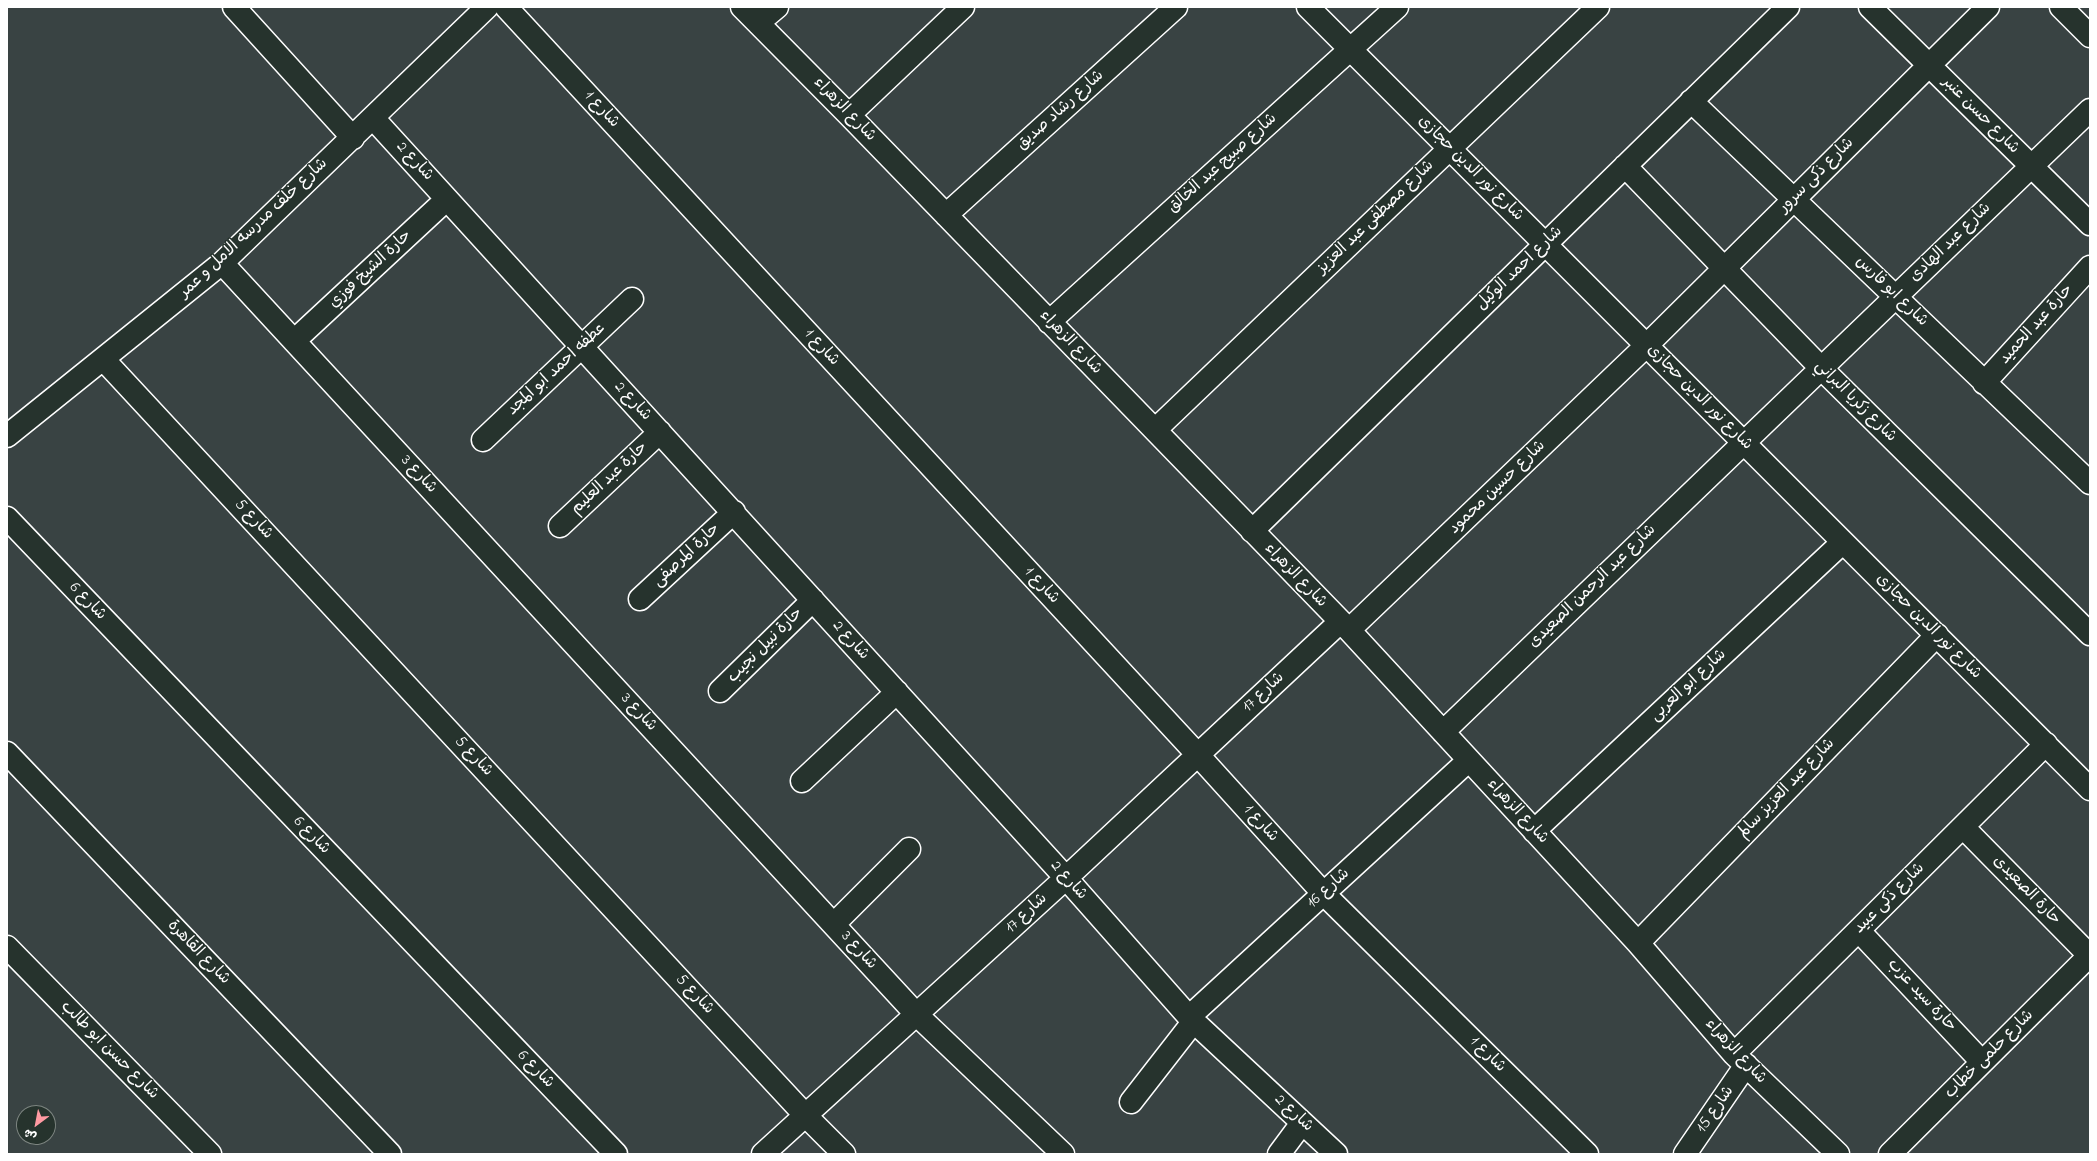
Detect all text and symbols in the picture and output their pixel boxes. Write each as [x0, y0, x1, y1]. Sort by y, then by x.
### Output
street label: شارع رشاد صديق [1013, 67, 1109, 155]
street label: شارع حسن عنبر [1937, 73, 2023, 159]
street label: شارع الزهراء [809, 74, 879, 146]
street label: شارع 1 [579, 87, 623, 133]
street label: شارع صبيح عبد الخالق [1165, 110, 1281, 218]
street label: شارع نور الدين حجازى [1413, 112, 1527, 226]
street label: شارع ذكى سرور [1775, 134, 1859, 218]
street label: شارع 2 [391, 138, 437, 186]
street label: شارع خلف مدرسه الامل و عمر [176, 155, 332, 303]
street label: شارع مصطفى عبد العزيز [1313, 157, 1439, 279]
street label: شارع عبد الهادى [1906, 199, 1996, 287]
street label: شارع احمد الوكيل [1473, 223, 1567, 315]
street label: حارة الشيخ فوزي [326, 227, 416, 313]
street label: شارع ابو فارس [1851, 253, 1931, 331]
street label: حارة عبد الحميد [1996, 281, 2078, 369]
street label: شارع الزهراء [1035, 307, 1105, 379]
street label: عطفه احمد ابو المجد [504, 320, 610, 420]
street label: شارع 1 [799, 325, 843, 371]
street label: شارع نور الدين حجازى [1642, 341, 1756, 455]
street label: شارع زكريا البراني [1810, 357, 1900, 447]
street label: شارع 2 [609, 378, 655, 426]
street label: شارع حسين محمود [1446, 437, 1550, 539]
street label: حارة عبد العليم [568, 439, 652, 519]
street label: شارع 3 [396, 452, 440, 498]
street label: شارع 5 [230, 496, 276, 544]
street label: حارة المرصفى [650, 520, 724, 592]
street label: شارع عبد الرحمن الصعيدى [1525, 521, 1661, 653]
street label: شارع الزهراء [1260, 540, 1330, 612]
street label: شارع 1 [1019, 563, 1063, 609]
street label: شارع نور الدين حجازى [1871, 570, 1985, 684]
street label: شارع 6 [64, 579, 110, 625]
street label: حارة نبيل نجيب [724, 604, 808, 688]
street label: شارع 2 [827, 617, 873, 665]
street label: شارع ابو العربى [1647, 646, 1731, 726]
street label: شارع 17 [1239, 669, 1289, 717]
street label: شارع 3 [616, 690, 660, 736]
street label: شارع 5 [450, 733, 496, 781]
street label: شارع عبد العزيز سالم [1734, 735, 1840, 843]
street label: شارع الزهراء [1482, 775, 1552, 849]
street label: شارع 1 [1238, 801, 1282, 847]
street label: شارع 6 [288, 813, 334, 859]
street label: حارة الصعيدى [1988, 852, 2064, 930]
street label: شارع 2 [1045, 857, 1091, 905]
street label: شارع ذكى عبيد [1851, 860, 1929, 938]
street label: شارع 16 [1304, 865, 1354, 913]
street label: شارع 17 [1002, 890, 1052, 938]
street label: شارع القاهرة [162, 917, 234, 989]
street label: شارع 3 [836, 928, 880, 974]
street label: حارة سيد عزب [1882, 956, 1960, 1036]
street label: شارع 5 [671, 971, 717, 1019]
street label: شارع حسن ابو طالب [56, 998, 162, 1104]
street label: شارع حلمى خطاب [1942, 1007, 2038, 1103]
street label: شارع الزهراء [1700, 1015, 1770, 1089]
street label: شارع 1 [1465, 1033, 1509, 1077]
street label: شارع 6 [512, 1047, 558, 1093]
street label: شارع 15 [1693, 1083, 1739, 1137]
street label: شارع 2 [1269, 1091, 1317, 1137]
north arrow [16, 1105, 56, 1145]
text: ش [21, 1124, 40, 1144]

